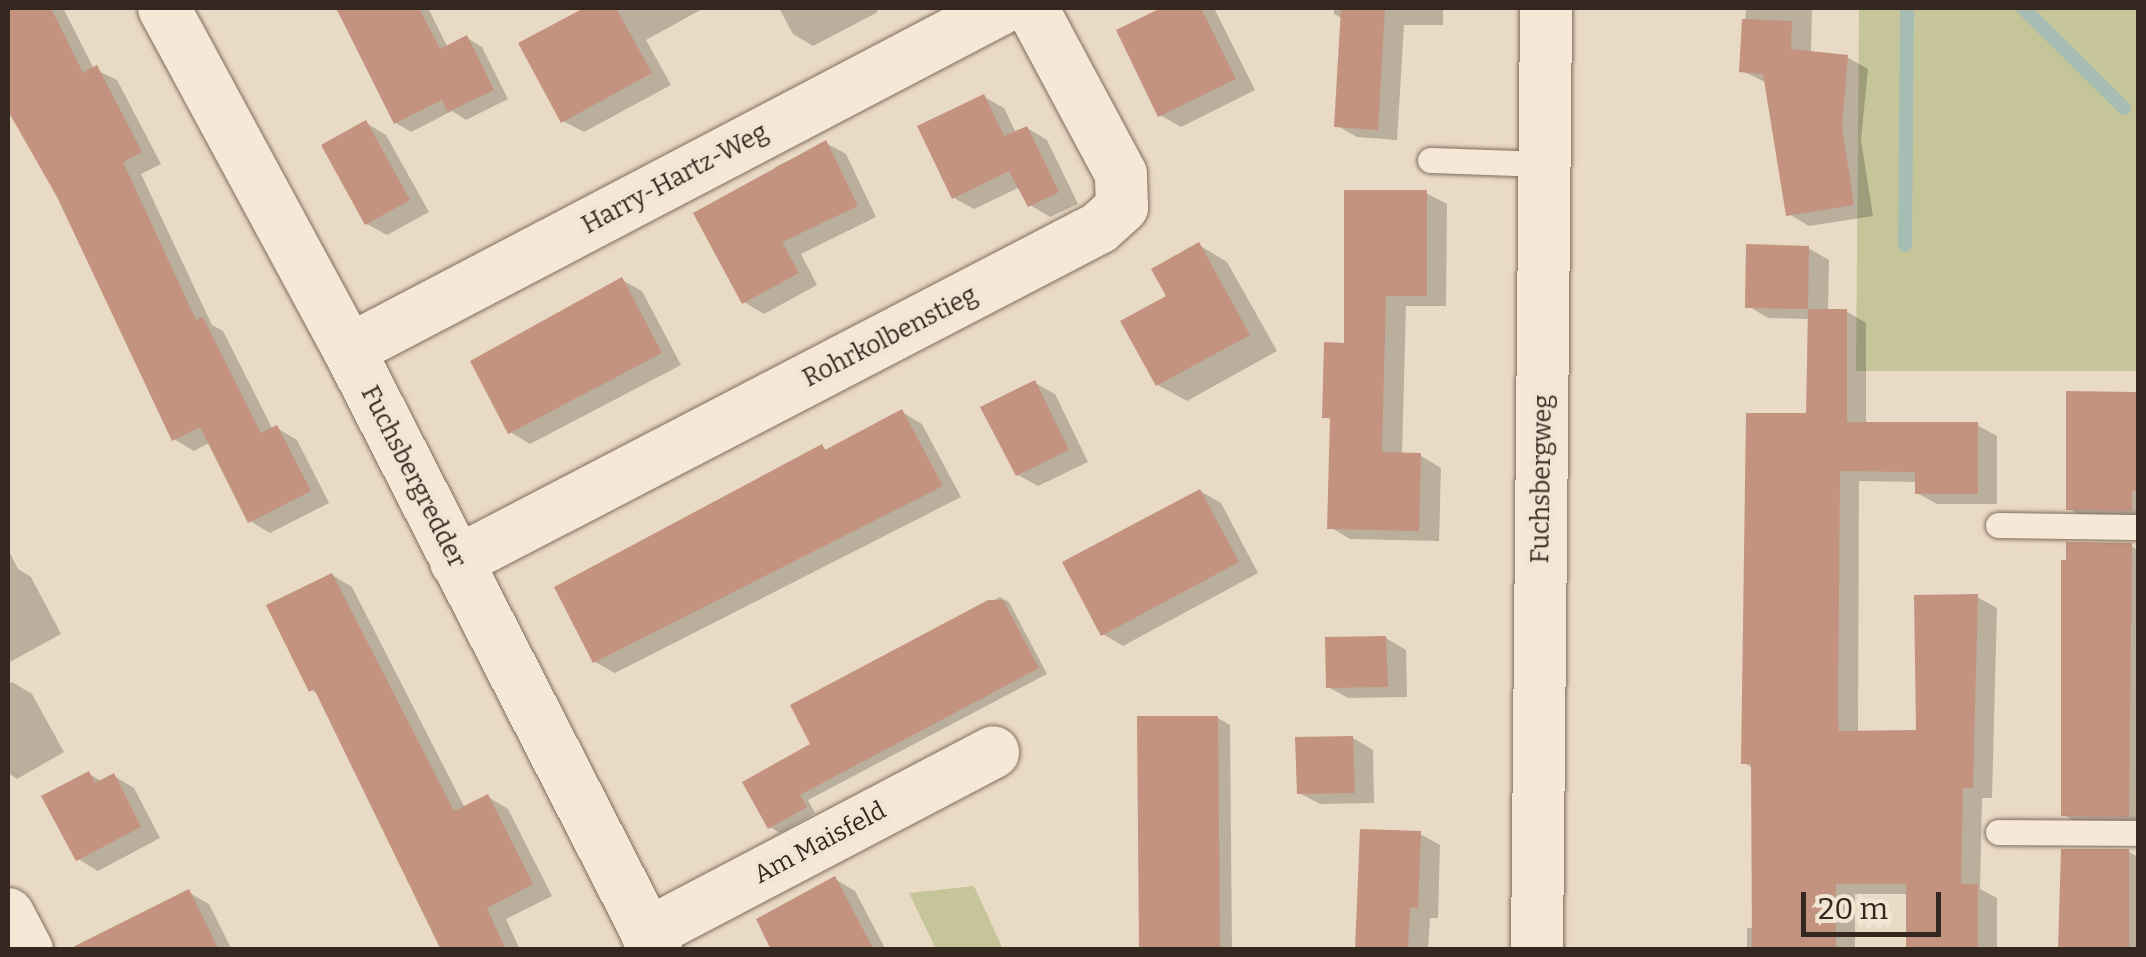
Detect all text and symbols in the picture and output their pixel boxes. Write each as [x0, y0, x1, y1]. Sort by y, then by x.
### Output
street label: Harry-Hartz-Weg [577, 117, 773, 241]
street label: Rohrkolbenstieg [798, 280, 982, 394]
street label: Fuchsbergredder [354, 381, 472, 573]
street label: Fuchsbergweg [1526, 394, 1558, 564]
street label: Am Maisfeld [749, 796, 891, 890]
scale bar [1806, 872, 1946, 934]
text: 20 m [1818, 891, 1888, 927]

